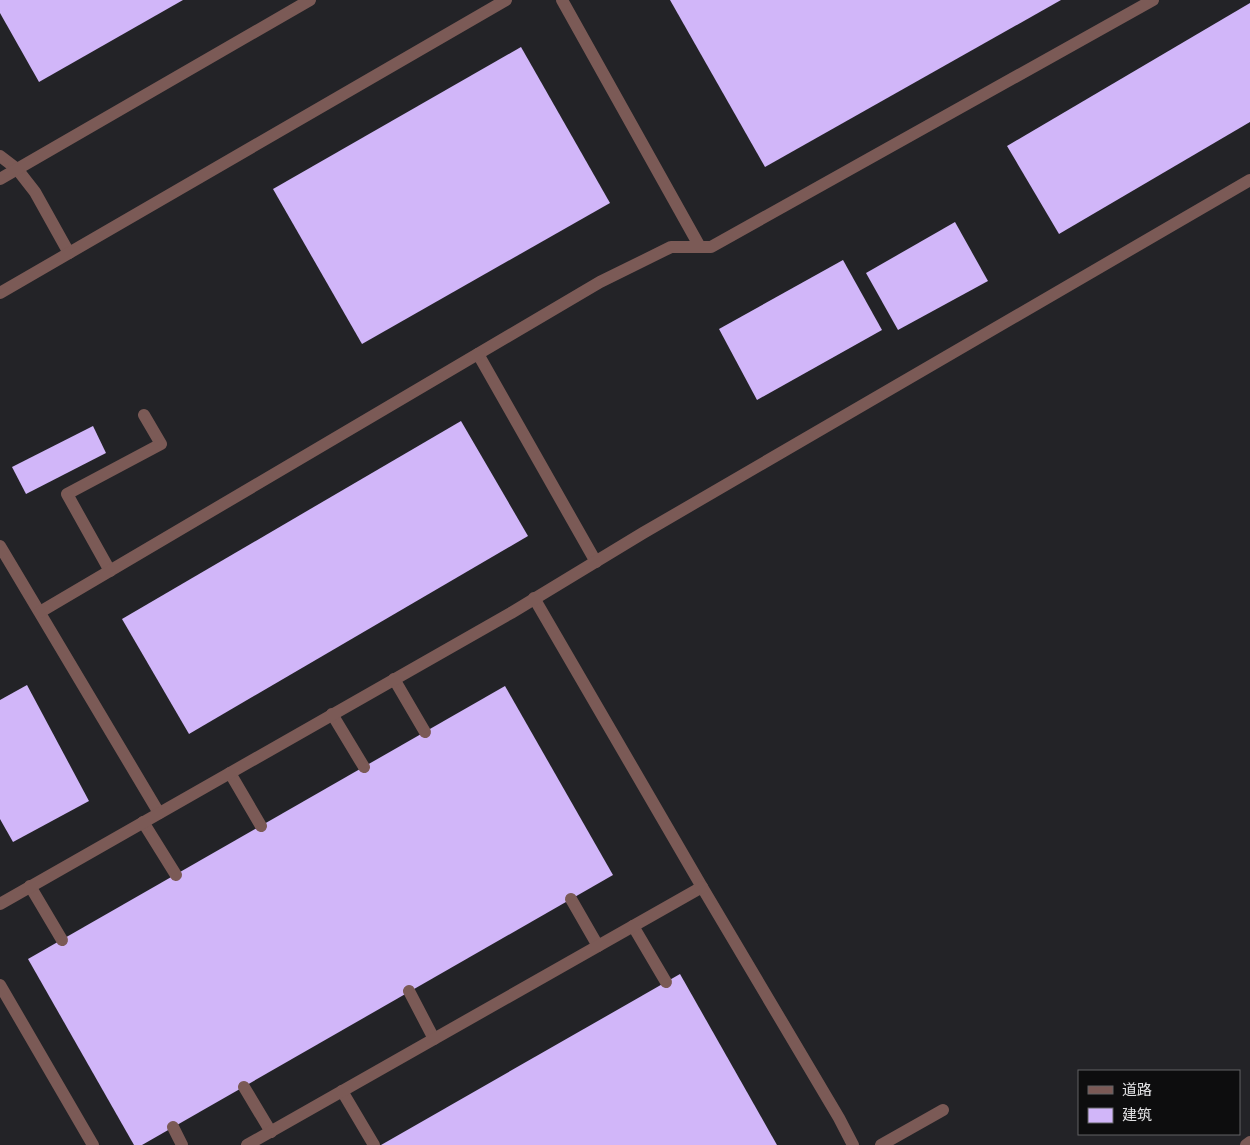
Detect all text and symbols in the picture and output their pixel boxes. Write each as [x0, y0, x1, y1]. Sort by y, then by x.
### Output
legend [1078, 1070, 1240, 1135]
text: 道路 [1122, 1081, 1152, 1099]
text: 建筑 [1122, 1106, 1152, 1124]

